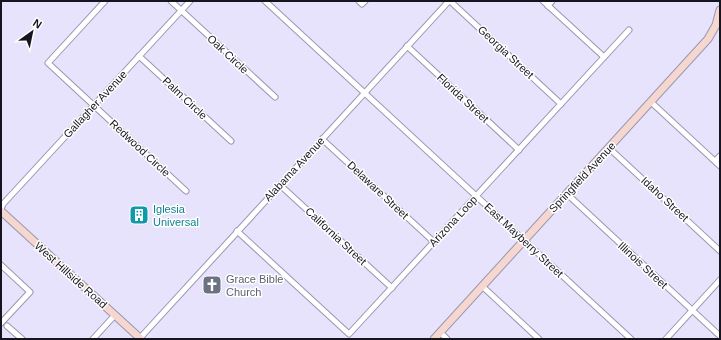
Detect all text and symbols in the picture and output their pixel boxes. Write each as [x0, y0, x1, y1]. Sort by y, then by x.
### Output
north arrow [12, 12, 52, 52]
text: N [31, 16, 44, 31]
street label: Georgia Street [476, 23, 536, 81]
street label: Oak Circle [205, 32, 251, 76]
street label: Gallagher Avenue [61, 68, 129, 140]
street label: Florida Street [435, 71, 491, 125]
street label: Palm Circle [160, 74, 210, 122]
street label: Redwood Circle [108, 117, 172, 179]
street label: Alabama Avenue [261, 135, 327, 203]
street label: Springfield Avenue [546, 139, 618, 215]
street label: Delaware Street [345, 159, 411, 221]
street label: Idaho Street [639, 174, 691, 224]
street label: Arizona Loop [427, 193, 479, 249]
street label: East Mayberry Street [482, 200, 566, 280]
place label: Iglesia Universal [153, 203, 199, 228]
building icon: Iglesia Universal [128, 204, 150, 226]
street label: California Street [303, 205, 369, 267]
street label: Illinois Street [616, 239, 670, 291]
street label: West Hillside Road [33, 240, 109, 310]
place label: Grace Bible Church [226, 273, 283, 298]
church icon: Grace Bible Church [201, 274, 223, 296]

